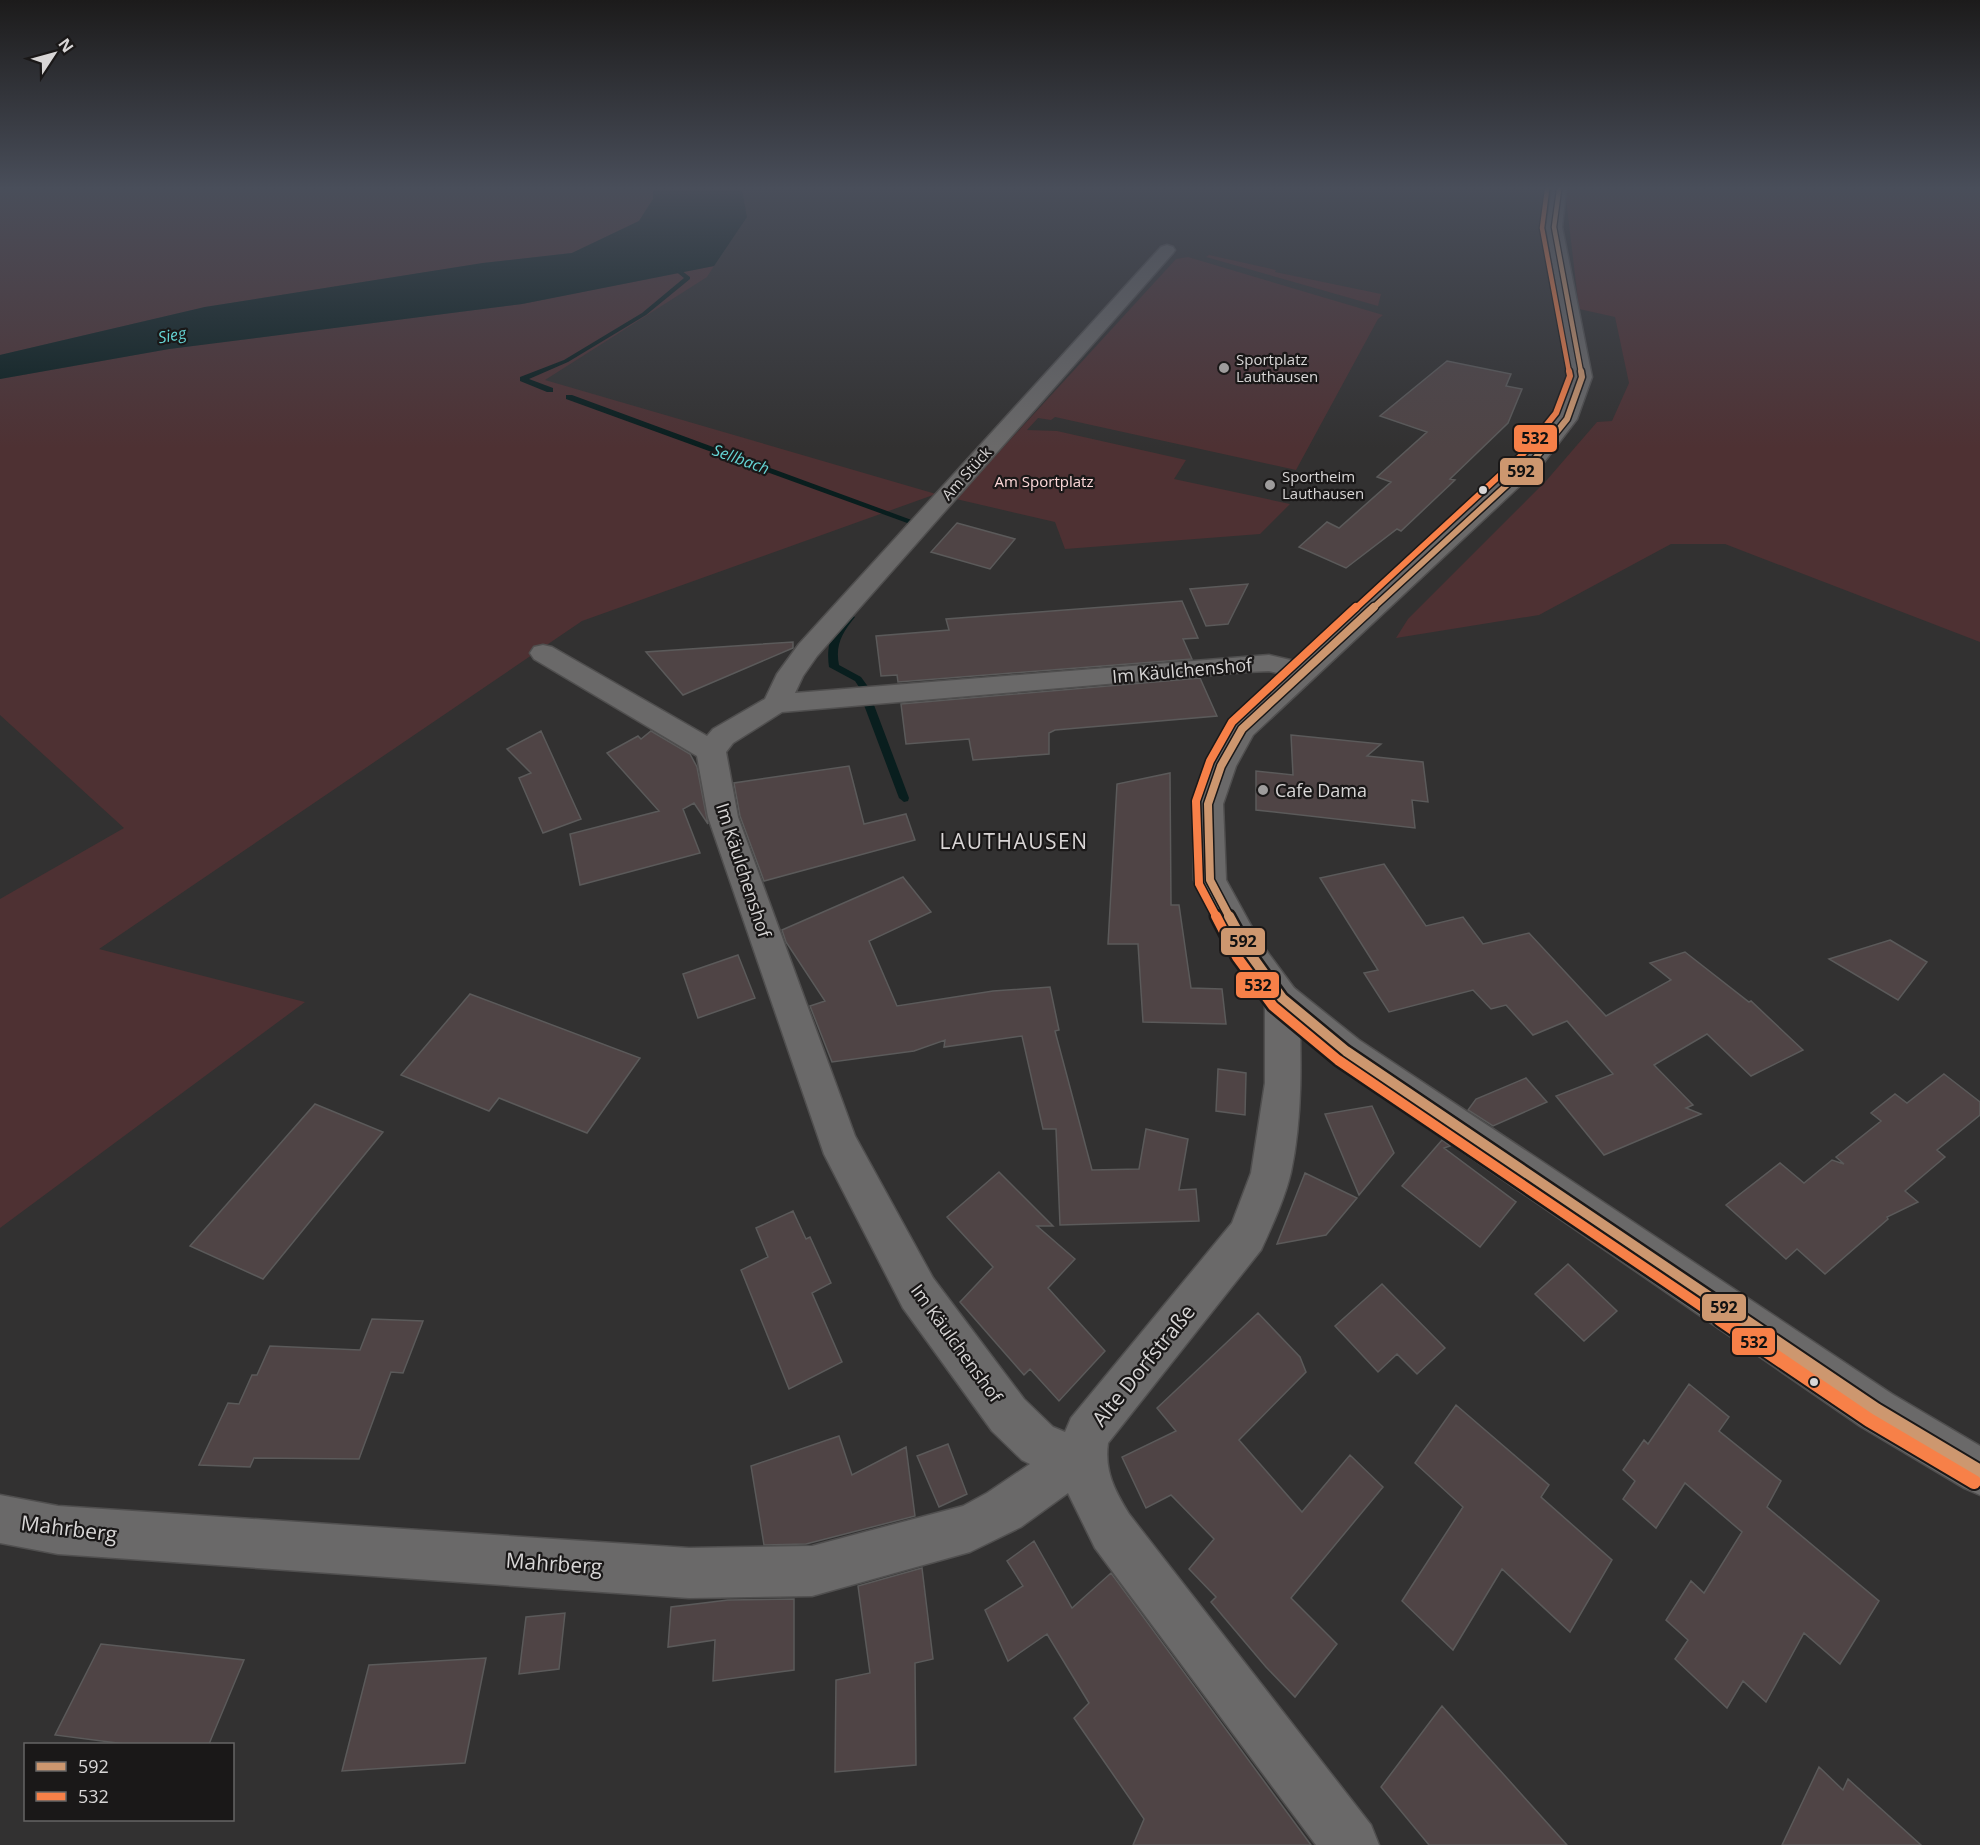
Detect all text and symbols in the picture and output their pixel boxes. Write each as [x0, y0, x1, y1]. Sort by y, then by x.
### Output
north arrow [24, 24, 84, 84]
text: N [53, 33, 79, 57]
water label: Sieg [156, 321, 189, 349]
place label: Sportplatz Lauthausen [1236, 349, 1318, 386]
marker: Sportplatz Lauthausen [1217, 361, 1231, 375]
line badge: 532 [1513, 424, 1558, 453]
text: 532 [1521, 427, 1549, 449]
water label: Sellbach [710, 439, 772, 479]
street label: Am Stück [937, 442, 995, 504]
line badge: 592 [1499, 457, 1544, 486]
text: 592 [1507, 460, 1535, 482]
place label: Sportheim Lauthausen [1282, 466, 1364, 503]
park label: Am Sportplatz [995, 471, 1093, 491]
marker: Sportheim Lauthausen [1263, 478, 1277, 492]
unlabelled marker [1477, 484, 1489, 496]
street label: Im Käulchenshof [1111, 652, 1254, 688]
place label: Cafe Dama [1275, 778, 1367, 802]
marker: Cafe Dama [1256, 783, 1270, 797]
street label: Im Käulchenshof [711, 800, 777, 941]
district label: LAUTHAUSEN [939, 827, 1089, 855]
line badge: 592 [1220, 927, 1266, 956]
text: 592 [1229, 930, 1257, 952]
line badge: 532 [1235, 971, 1280, 999]
text: 532 [1244, 974, 1272, 996]
street label: Im Käulchenshof [906, 1279, 1008, 1408]
line badge: 592 [1701, 1293, 1747, 1322]
text: 592 [1710, 1296, 1738, 1318]
street label: Alte Dorfstraße [1085, 1298, 1201, 1432]
line badge: 532 [1731, 1327, 1776, 1356]
text: 532 [1740, 1331, 1768, 1353]
unlabelled marker [1808, 1376, 1820, 1388]
street label: Mahrberg [19, 1508, 119, 1548]
street label: Mahrberg [505, 1546, 603, 1580]
legend [24, 1743, 234, 1821]
text: 592 [78, 1754, 109, 1778]
text: 532 [78, 1784, 109, 1808]

